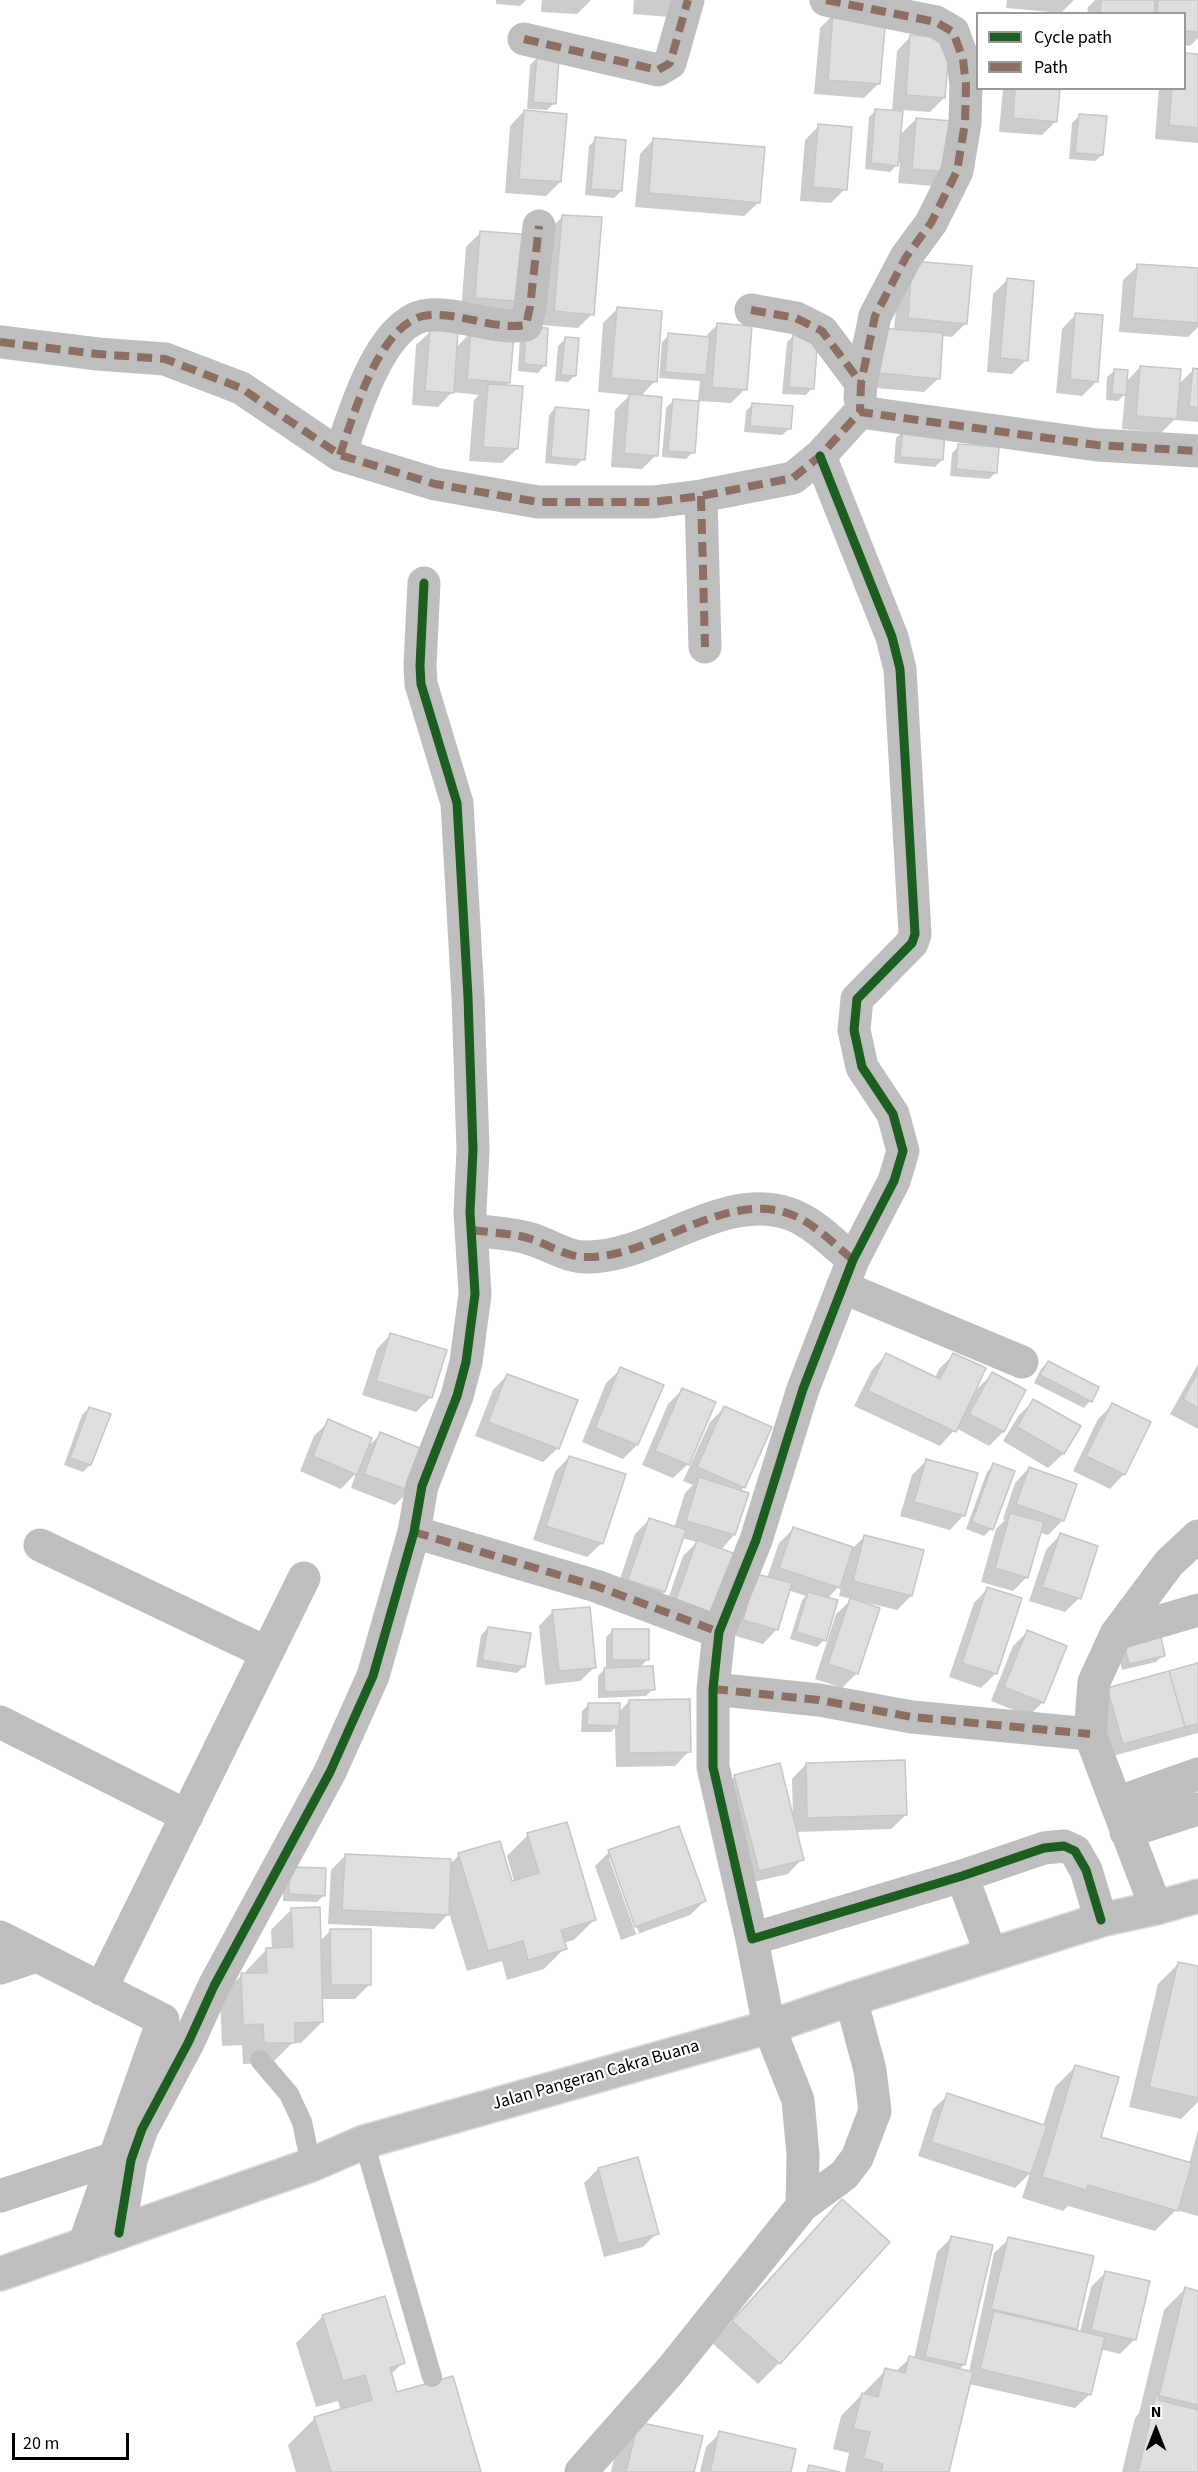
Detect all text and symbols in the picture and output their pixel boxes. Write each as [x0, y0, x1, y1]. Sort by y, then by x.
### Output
legend [976, 12, 1186, 90]
text: Cycle path [1034, 25, 1112, 50]
text: Path [1034, 55, 1068, 80]
street label: Jalan Pangeran Cakra Buana [490, 2036, 702, 2116]
north arrow [1126, 2400, 1186, 2460]
text: N [1151, 2401, 1161, 2423]
scale bar [15, 2421, 132, 2459]
text: 20 m [23, 2431, 59, 2456]

